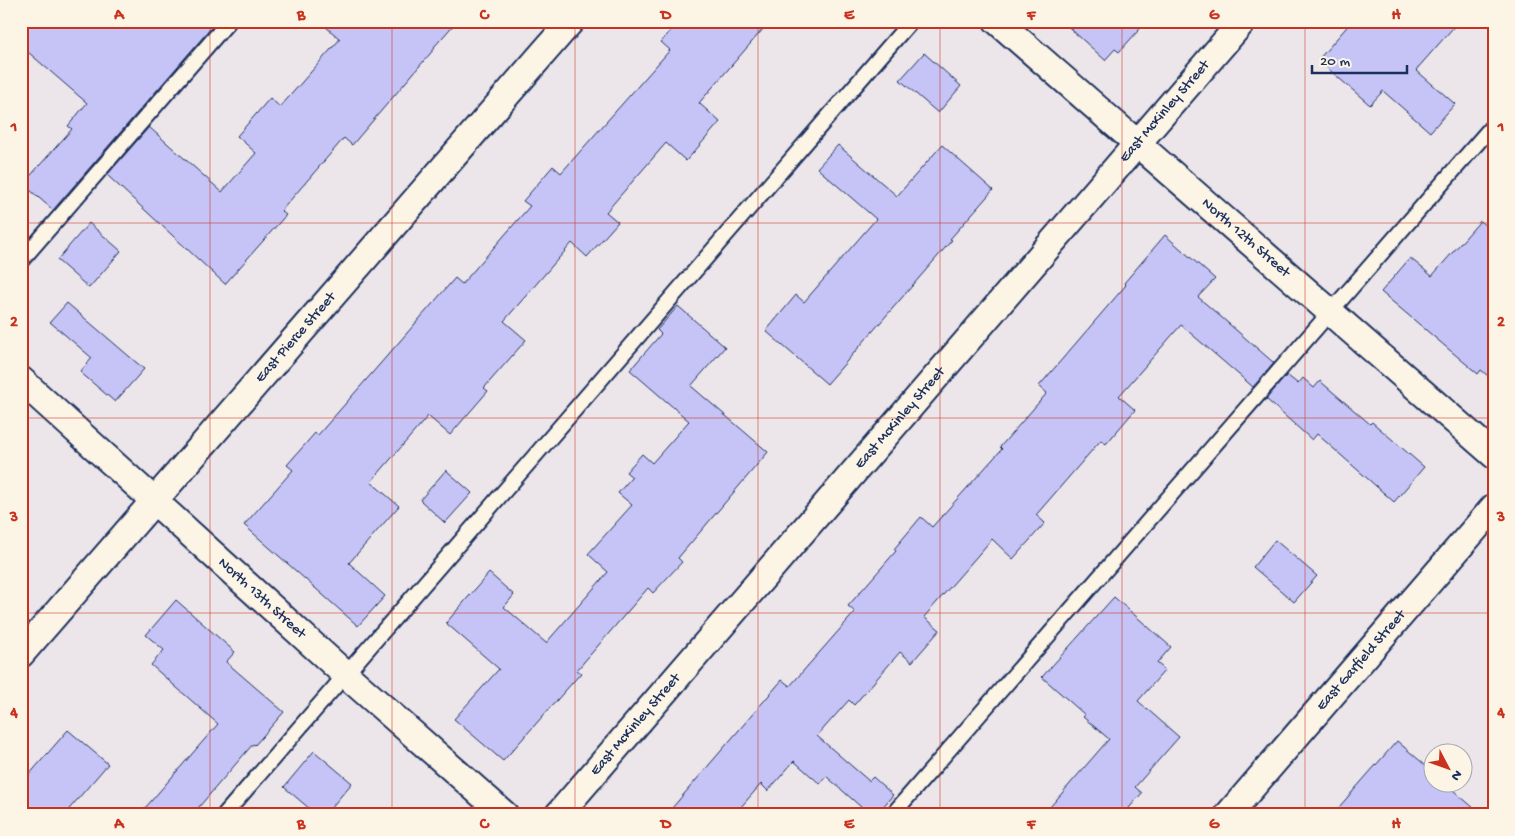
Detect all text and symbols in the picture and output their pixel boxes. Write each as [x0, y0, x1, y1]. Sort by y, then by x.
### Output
text: A [113, 7, 125, 26]
text: B [296, 7, 306, 26]
text: C [479, 7, 490, 26]
text: D [659, 7, 672, 26]
text: E [844, 7, 855, 26]
text: F [1026, 7, 1037, 26]
text: G [1209, 7, 1220, 26]
text: H [1391, 7, 1401, 26]
scale bar [1312, 42, 1408, 74]
text: 20 m [1320, 53, 1350, 71]
street label: East McKinley Street [1116, 55, 1215, 166]
text: 1 [10, 119, 17, 138]
text: 1 [1497, 119, 1504, 138]
street label: North 12th Street [1198, 194, 1295, 283]
street label: East Pierce Street [252, 287, 341, 387]
text: 2 [10, 314, 18, 333]
text: 2 [1497, 314, 1505, 333]
street label: East McKinley Street [851, 362, 951, 473]
text: 3 [9, 509, 18, 528]
text: 3 [1496, 509, 1505, 528]
street label: North 13th Street [214, 554, 311, 644]
street label: East Garfield Street [1313, 605, 1411, 715]
street label: East McKinley Street [587, 669, 686, 780]
text: 4 [9, 705, 18, 724]
text: 4 [1496, 705, 1505, 724]
north arrow [1422, 744, 1472, 794]
text: N [1447, 766, 1465, 784]
text: A [113, 816, 125, 835]
text: B [296, 816, 306, 835]
text: C [479, 816, 490, 835]
text: D [659, 816, 672, 835]
text: E [844, 816, 855, 835]
text: F [1026, 816, 1037, 835]
text: G [1209, 816, 1220, 835]
text: H [1391, 816, 1401, 835]

